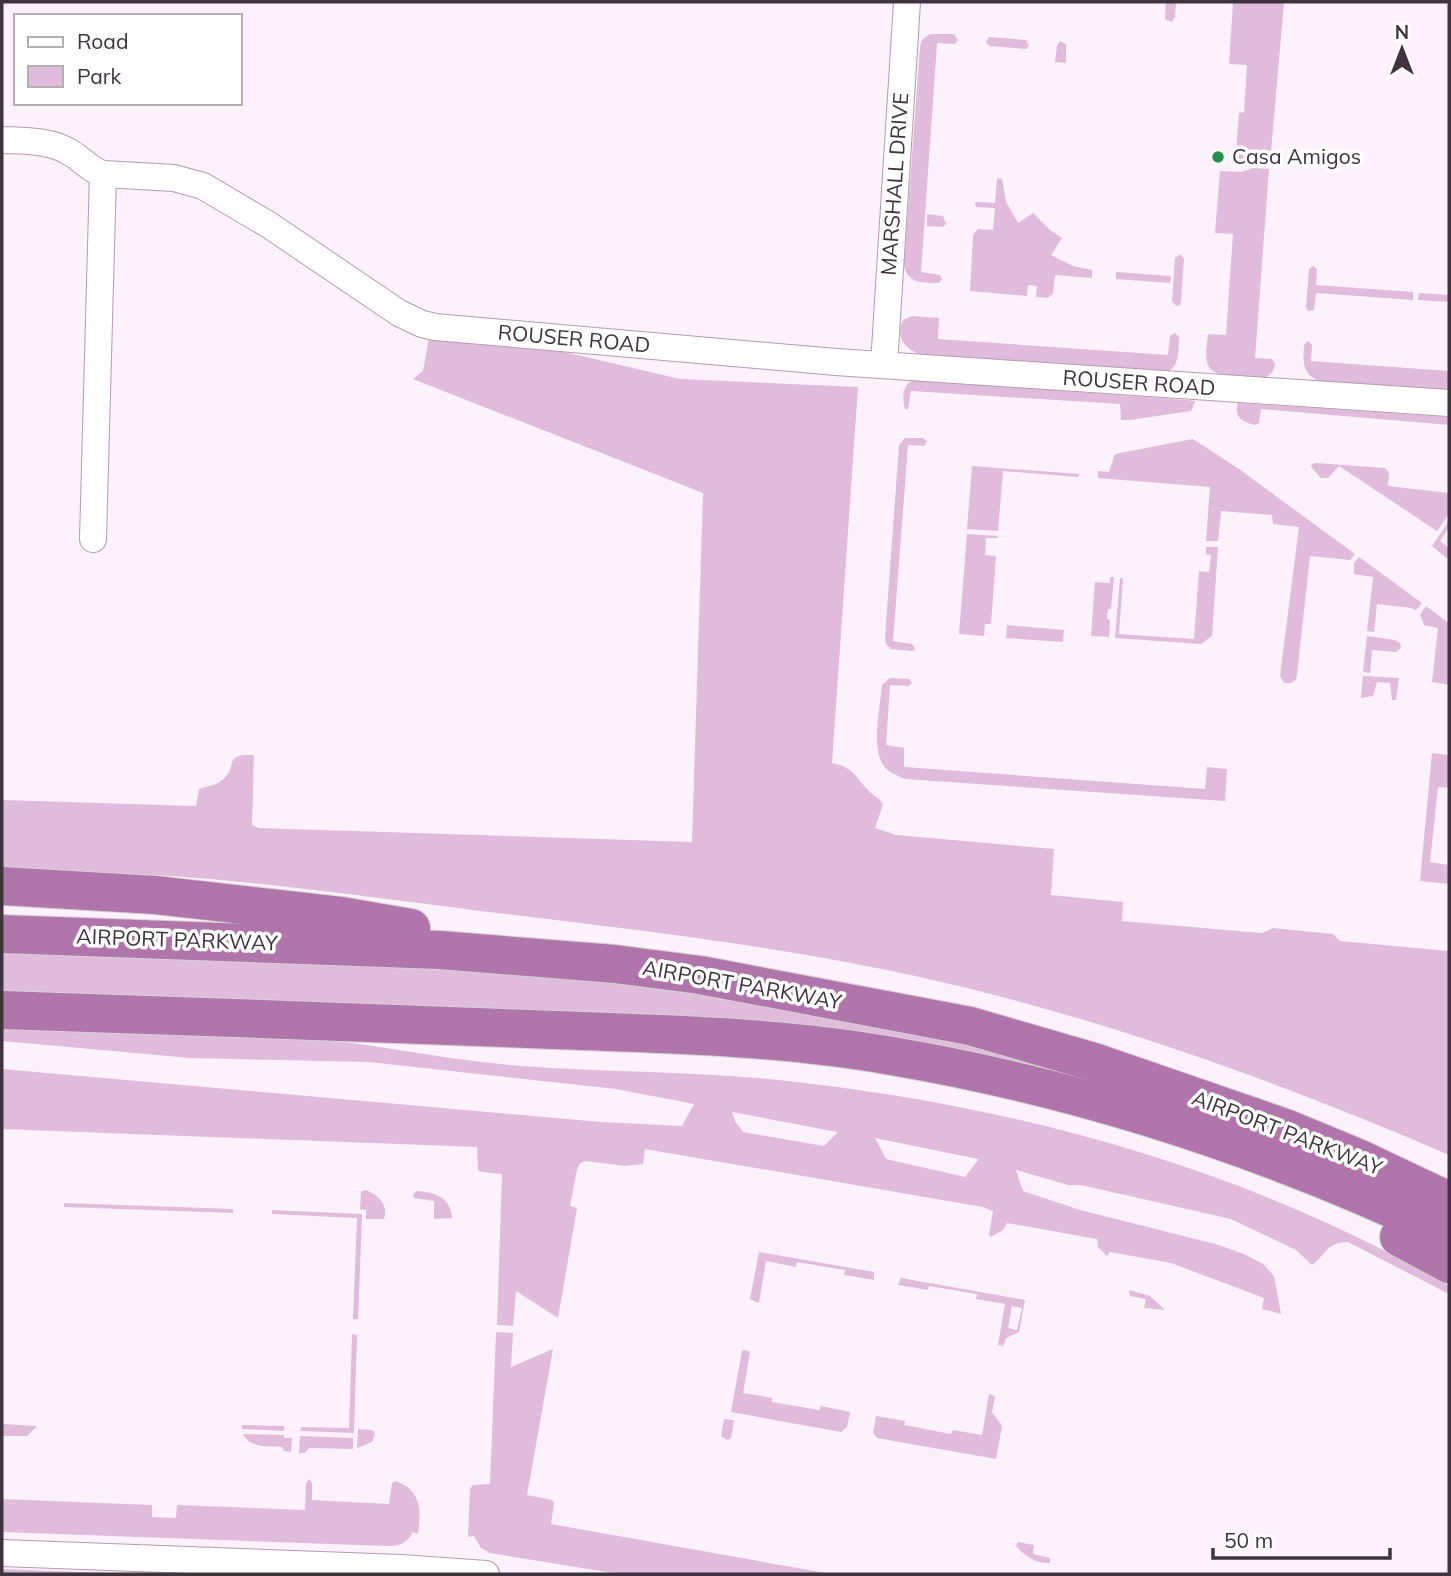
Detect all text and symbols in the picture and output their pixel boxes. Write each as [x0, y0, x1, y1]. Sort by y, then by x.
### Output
legend [14, 14, 242, 105]
north arrow [1367, 14, 1437, 84]
text: N [1395, 20, 1409, 44]
text: Road [77, 28, 128, 54]
text: Park [77, 63, 121, 89]
street label: MARSHALL DRIVE [875, 91, 913, 276]
place label: Casa Amigos [1232, 143, 1361, 169]
marker: Casa Amigos [1210, 149, 1226, 165]
street label: ROUSER ROAD [497, 318, 651, 358]
street label: ROUSER ROAD [1062, 364, 1216, 400]
street label: AIRPORT PARKWAY [76, 922, 278, 956]
street label: AIRPORT PARKWAY [641, 954, 844, 1014]
street label: AIRPORT PARKWAY [1189, 1084, 1386, 1180]
scale bar [1213, 1516, 1390, 1560]
text: 50 m [1224, 1527, 1273, 1553]

